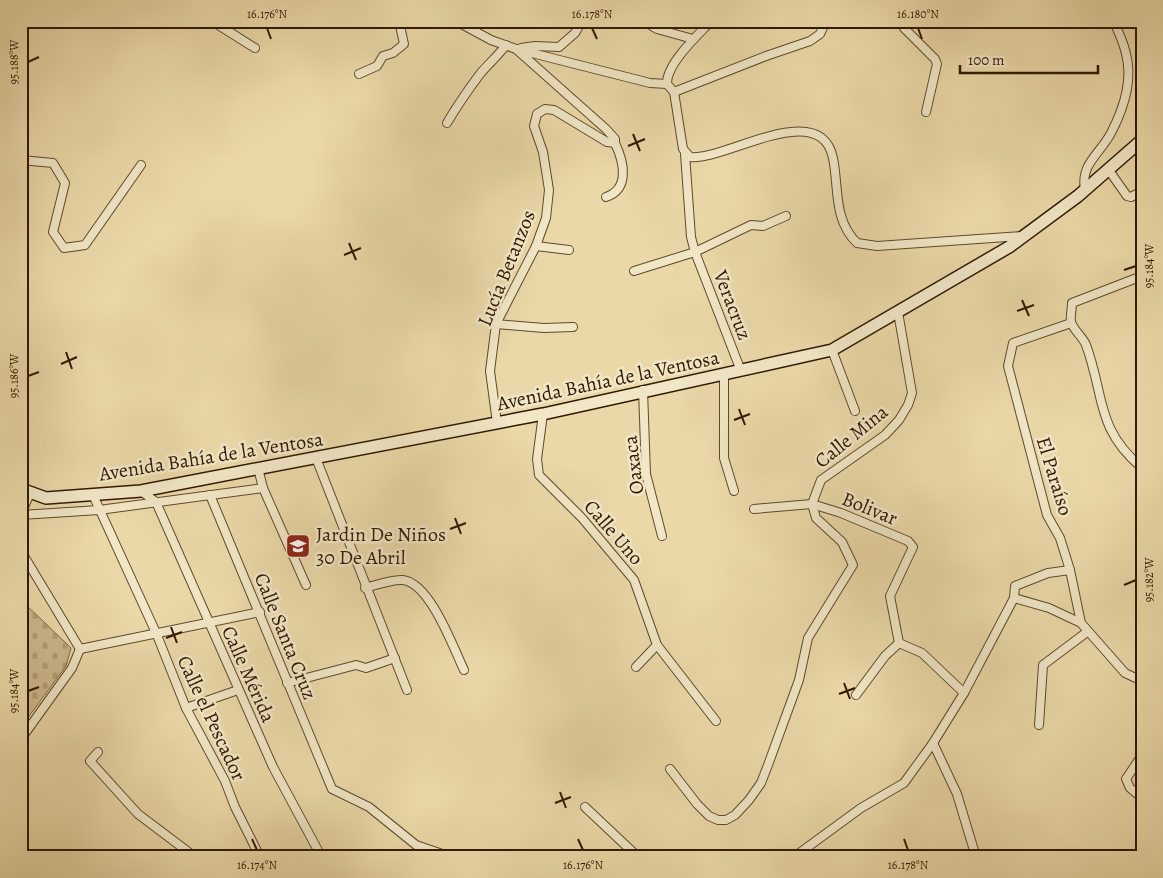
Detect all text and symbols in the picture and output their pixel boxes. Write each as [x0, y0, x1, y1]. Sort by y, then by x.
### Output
text: 16.176°N [247, 6, 287, 22]
text: 16.178°N [572, 6, 613, 22]
text: 16.180°N [897, 6, 939, 22]
text: 95.188°W [6, 39, 22, 84]
scale bar [960, 42, 1098, 74]
text: 100 m [968, 50, 1005, 70]
street label: Lucía Betanzos [471, 206, 542, 330]
text: 95.184°W [1141, 243, 1157, 288]
street label: Veracruz [707, 266, 758, 344]
street label: Avenida Bahía de la Ventosa [493, 344, 722, 417]
text: 95.186°W [6, 353, 22, 398]
street label: Calle Mina [809, 398, 894, 474]
street label: Avenida Bahía de la Ventosa [96, 425, 326, 488]
street label: Oaxaca [616, 433, 651, 496]
street label: El Paraíso [1030, 433, 1079, 519]
street label: Bolivar [838, 485, 902, 532]
street label: Calle Uno [578, 494, 650, 571]
place label: Jardin De Niños 30 De Abril [316, 521, 446, 571]
school or university icon: Jardin De Niños 30 De Abril [285, 533, 311, 559]
text: 95.182°W [1141, 557, 1157, 602]
street label: Calle Santa Cruz [248, 569, 323, 704]
street label: Calle Mérida [215, 621, 282, 728]
street label: Calle el Pescador [171, 651, 253, 786]
text: 95.184°W [6, 668, 22, 713]
text: 16.174°N [237, 857, 277, 873]
text: 16.176°N [563, 857, 603, 873]
text: 16.178°N [888, 857, 929, 873]

